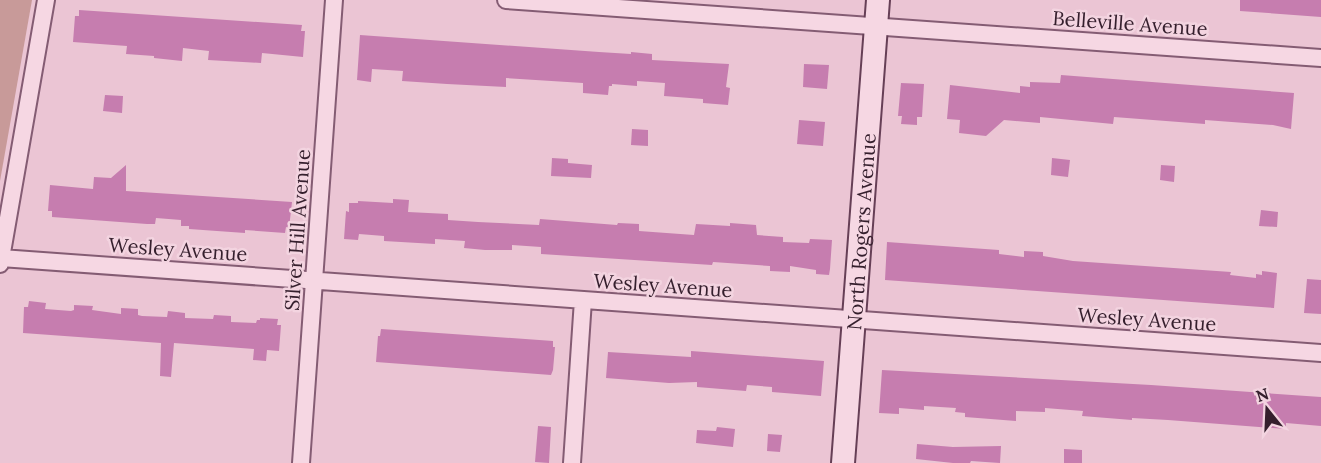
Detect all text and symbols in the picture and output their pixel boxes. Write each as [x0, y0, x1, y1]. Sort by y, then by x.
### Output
street label: Belleville Avenue [1052, 5, 1209, 41]
street label: North Rogers Avenue [841, 132, 880, 331]
street label: Silver Hill Avenue [279, 148, 315, 312]
street label: Wesley Avenue [108, 232, 248, 266]
street label: Wesley Avenue [593, 268, 733, 302]
street label: Wesley Avenue [1077, 302, 1217, 336]
north arrow [1237, 379, 1297, 439]
text: N [1253, 383, 1271, 406]

